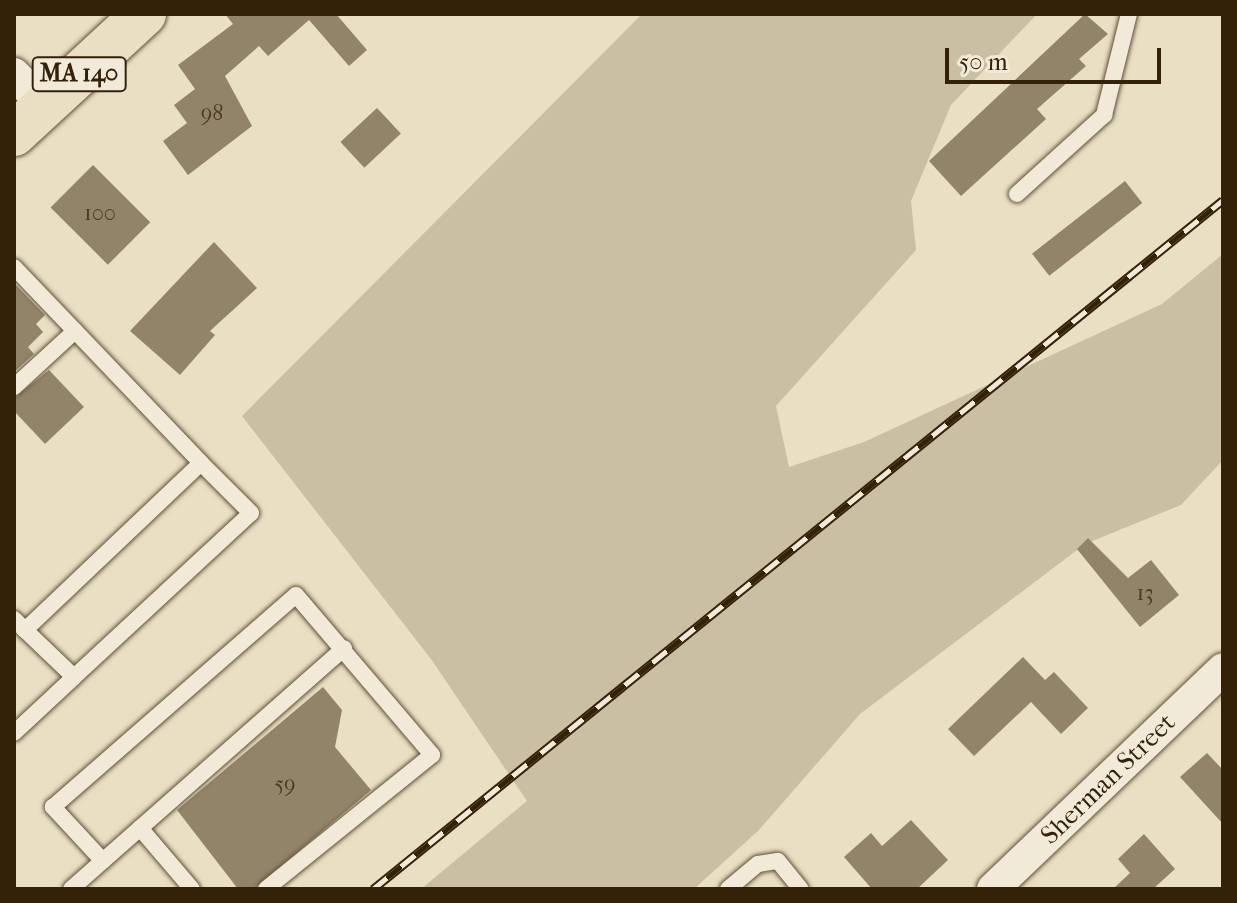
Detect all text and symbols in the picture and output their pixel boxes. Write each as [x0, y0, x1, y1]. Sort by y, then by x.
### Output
scale bar [949, 32, 1165, 82]
text: 50 m [959, 48, 1008, 76]
road number: MA 140 [31, 54, 127, 94]
house number: 98 [201, 101, 223, 127]
house number: 100 [84, 201, 116, 227]
house number: 13 [1137, 581, 1153, 607]
street label: Sherman Street [1034, 707, 1182, 851]
house number: 59 [274, 772, 296, 798]

